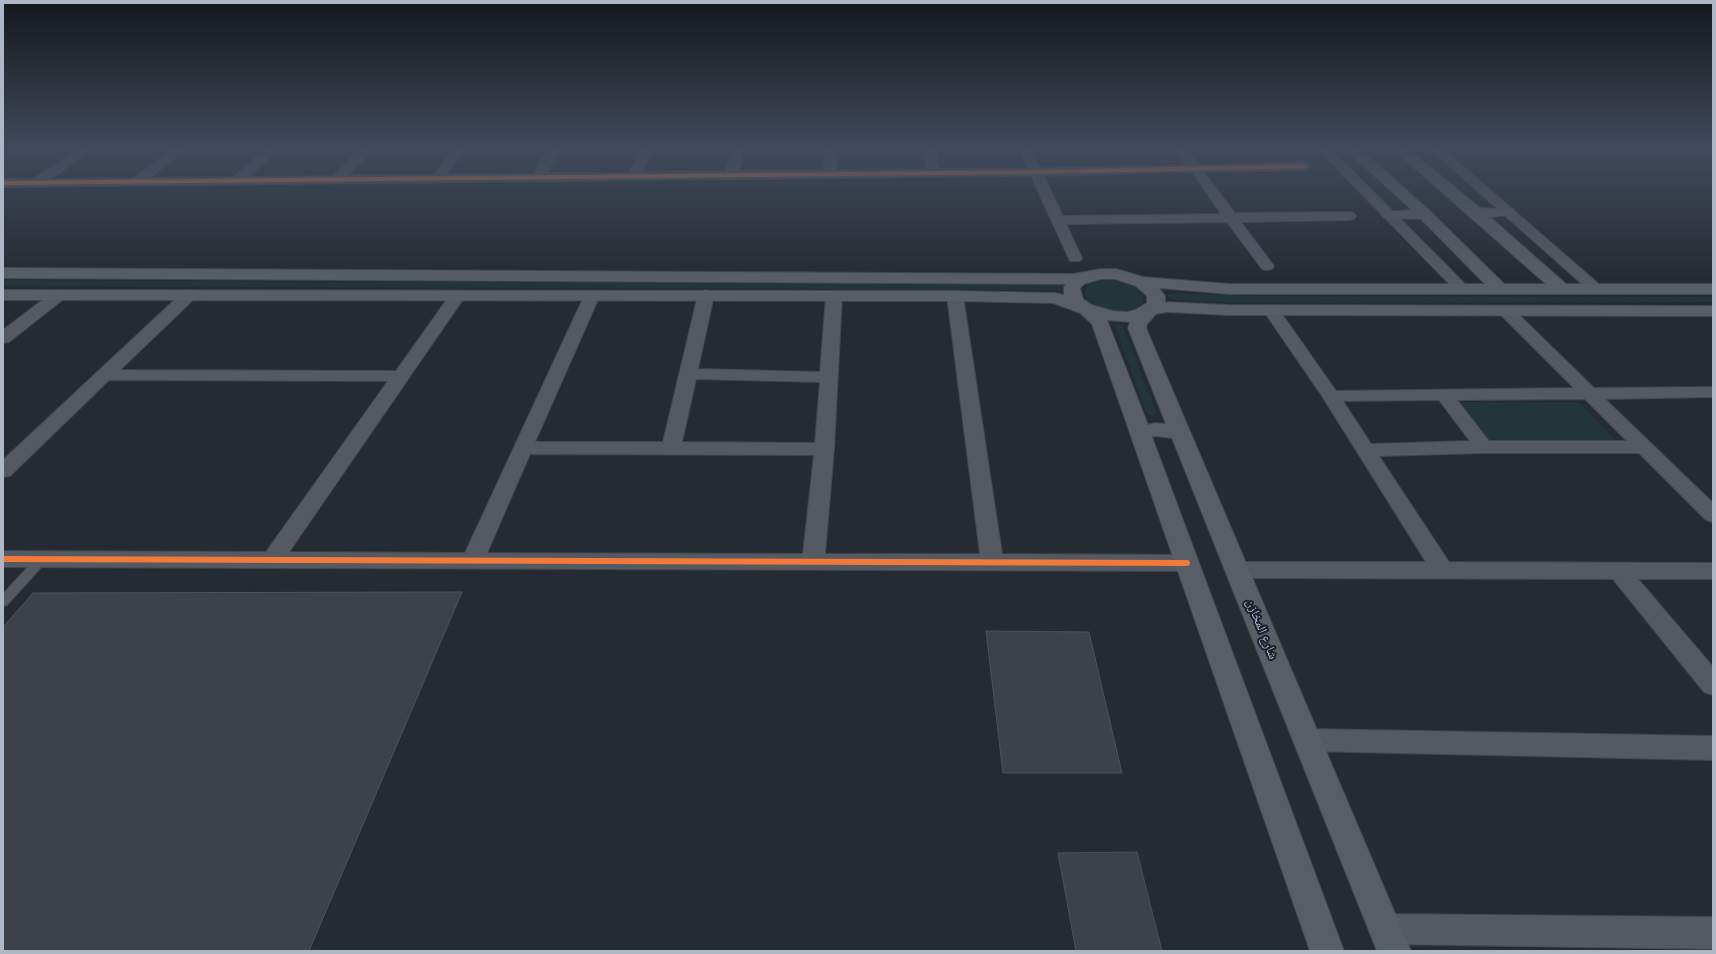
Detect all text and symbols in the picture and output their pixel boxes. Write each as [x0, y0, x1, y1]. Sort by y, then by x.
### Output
street label: شارع المخازن [1243, 597, 1281, 661]

